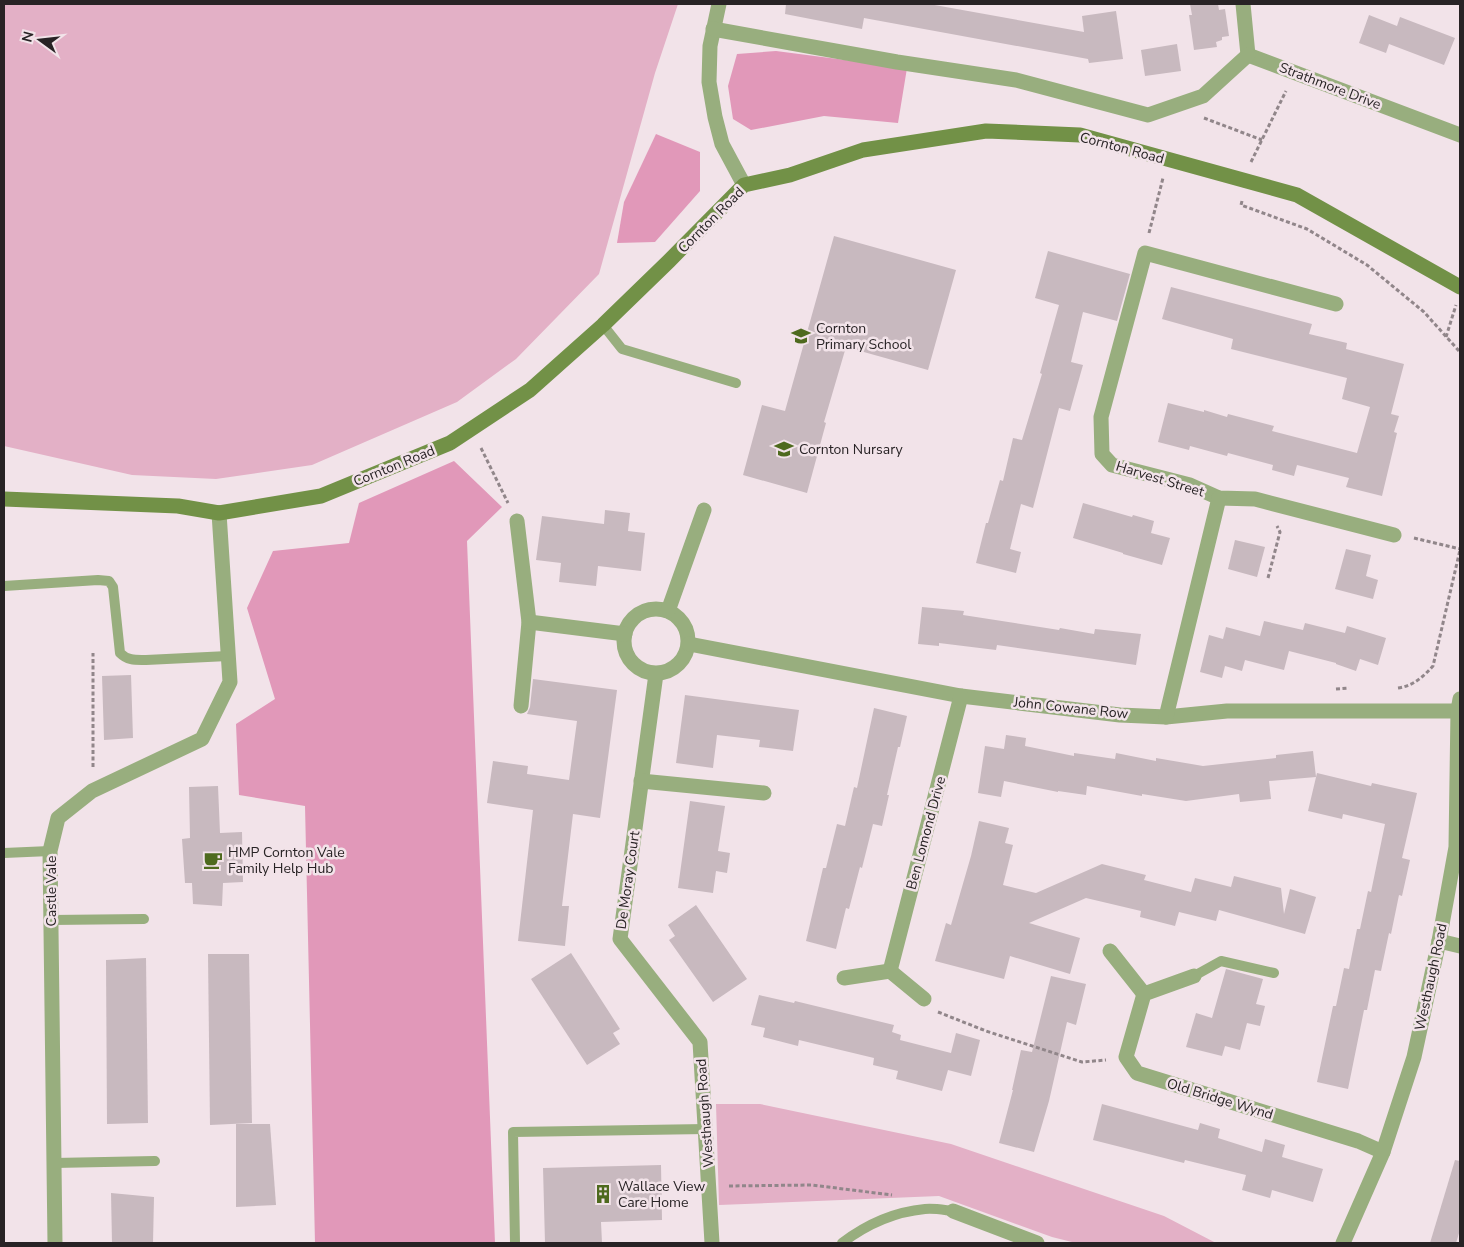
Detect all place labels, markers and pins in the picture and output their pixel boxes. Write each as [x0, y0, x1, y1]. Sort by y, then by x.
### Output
place label: Cornton Primary School [816, 319, 912, 354]
school or university icon: Cornton Primary School [790, 325, 812, 347]
school or university icon: Cornton Nursary [773, 438, 795, 460]
place label: Cornton Nursary [799, 440, 904, 459]
place label: HMP Cornton Vale Family Help Hub [228, 843, 345, 878]
cafe icon: HMP Cornton Vale Family Help Hub [202, 849, 224, 871]
place label: Wallace View Care Home [618, 1177, 705, 1212]
building icon: Wallace View Care Home [592, 1183, 614, 1205]

